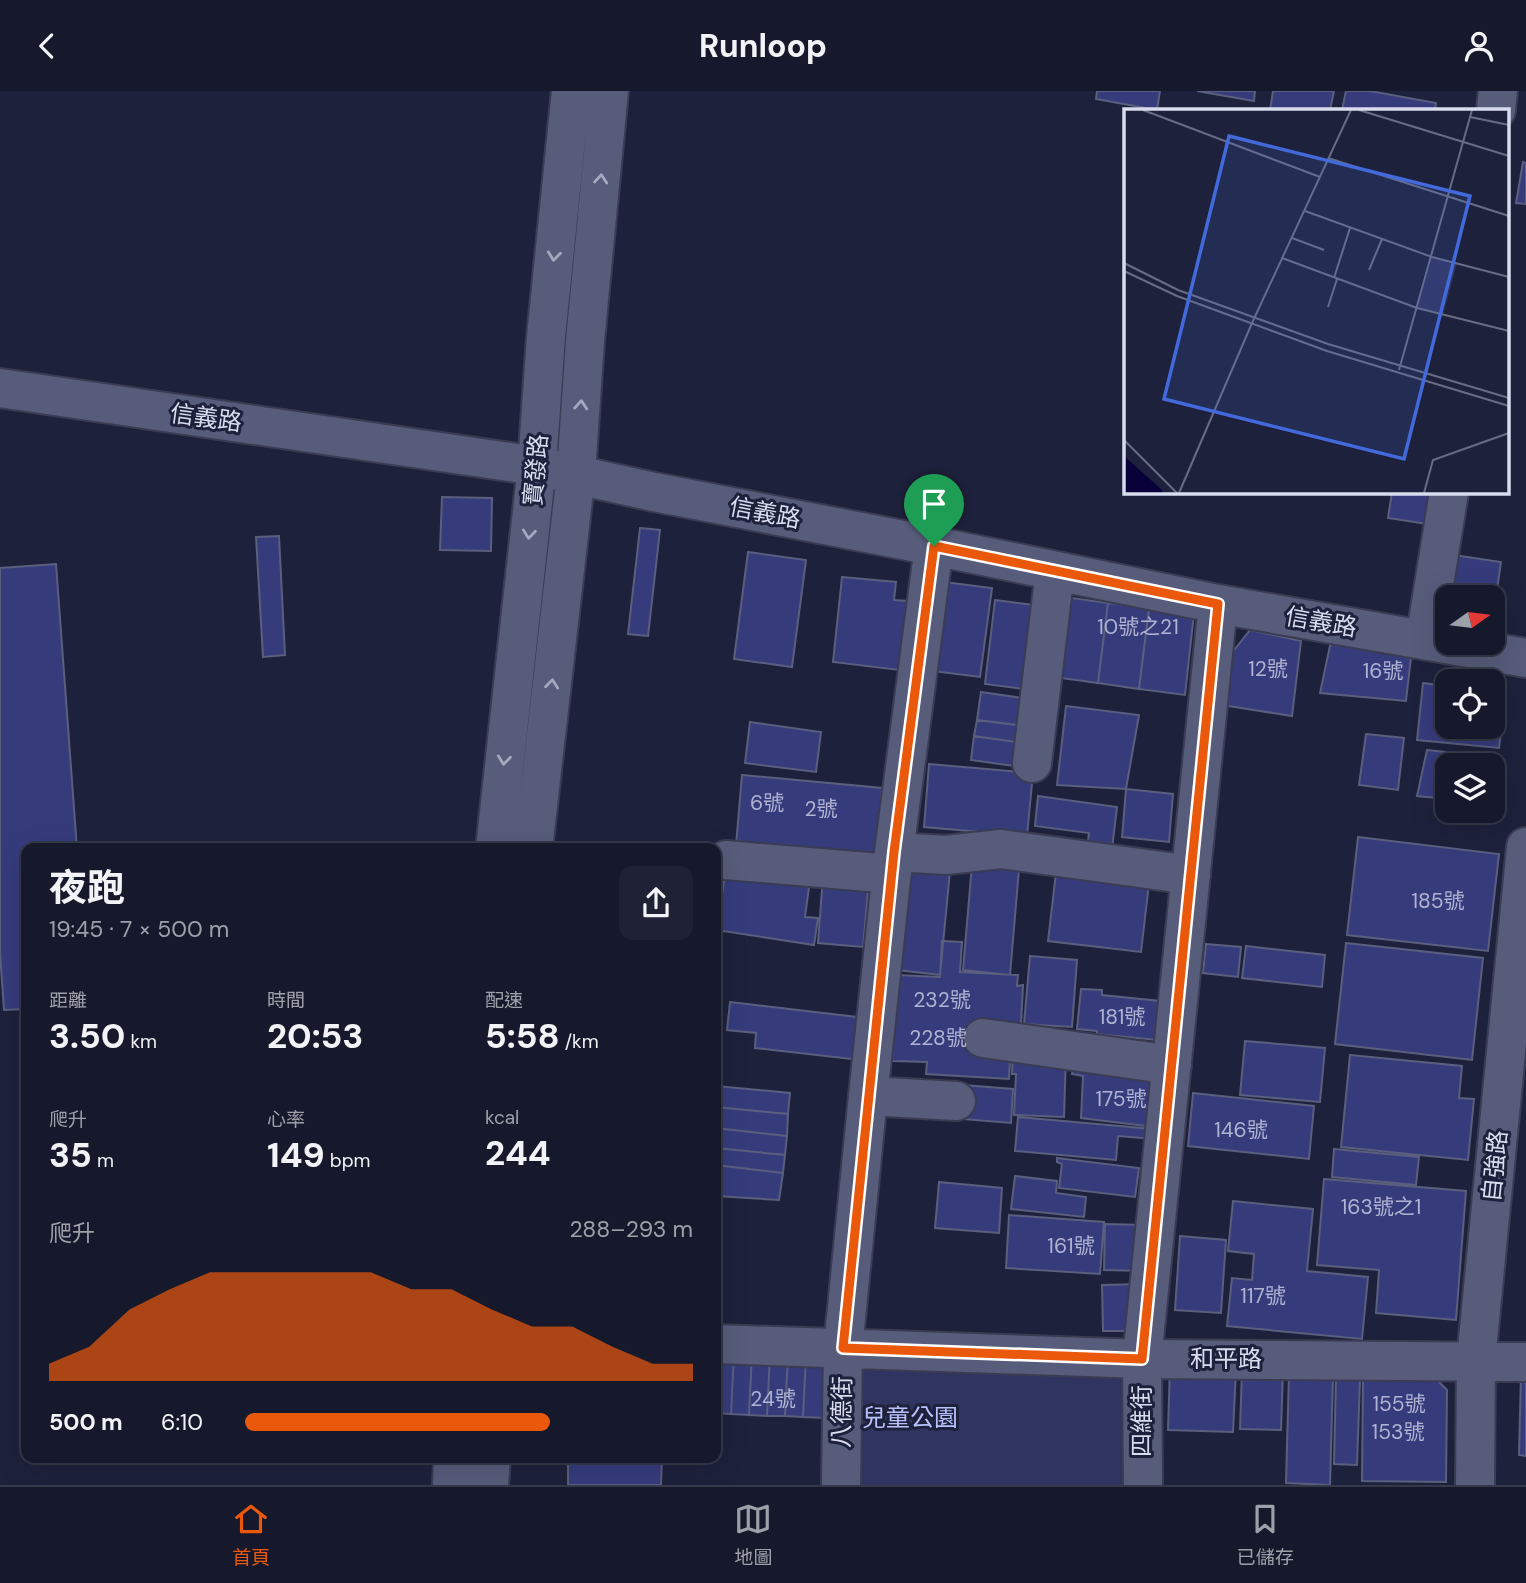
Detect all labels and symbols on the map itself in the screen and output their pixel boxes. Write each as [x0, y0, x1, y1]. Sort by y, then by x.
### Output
inset map [1124, 109, 1508, 493]
one-way arrow [593, 173, 608, 184]
one-way arrow [547, 251, 562, 262]
street label: 信義路 [168, 397, 244, 438]
one-way arrow [573, 400, 588, 411]
street label: 寶發路 [517, 433, 554, 507]
pin [904, 474, 964, 546]
street label: 信義路 [727, 490, 803, 535]
one-way arrow [522, 528, 537, 540]
north arrow [1435, 585, 1505, 655]
street label: 信義路 [1283, 600, 1359, 643]
house number: 10號之21 [1097, 613, 1179, 641]
house number: 12號 [1248, 655, 1288, 683]
house number: 16號 [1363, 657, 1403, 685]
one-way arrow [544, 678, 559, 689]
one-way arrow [497, 754, 512, 766]
house number: 6號 [750, 789, 784, 817]
house number: 2號 [804, 795, 838, 823]
house number: 185號 [1411, 887, 1465, 915]
house number: 232號 [913, 986, 971, 1014]
house number: 181號 [1099, 1003, 1145, 1031]
house number: 228號 [909, 1024, 967, 1052]
house number: 175號 [1096, 1085, 1146, 1113]
house number: 146號 [1214, 1116, 1268, 1144]
street label: 自強路 [1475, 1129, 1514, 1203]
house number: 163號之1 [1341, 1193, 1421, 1221]
house number: 161號 [1047, 1232, 1095, 1260]
house number: 117號 [1240, 1282, 1286, 1310]
street label: 和平路 [1190, 1343, 1262, 1374]
street label: 八德街 [825, 1376, 858, 1448]
house number: 24號 [750, 1385, 796, 1413]
street label: 四維街 [1126, 1385, 1157, 1457]
house number: 155號 [1372, 1390, 1426, 1418]
park label: 兒童公園 [862, 1402, 958, 1433]
house number: 153號 [1372, 1418, 1424, 1446]

